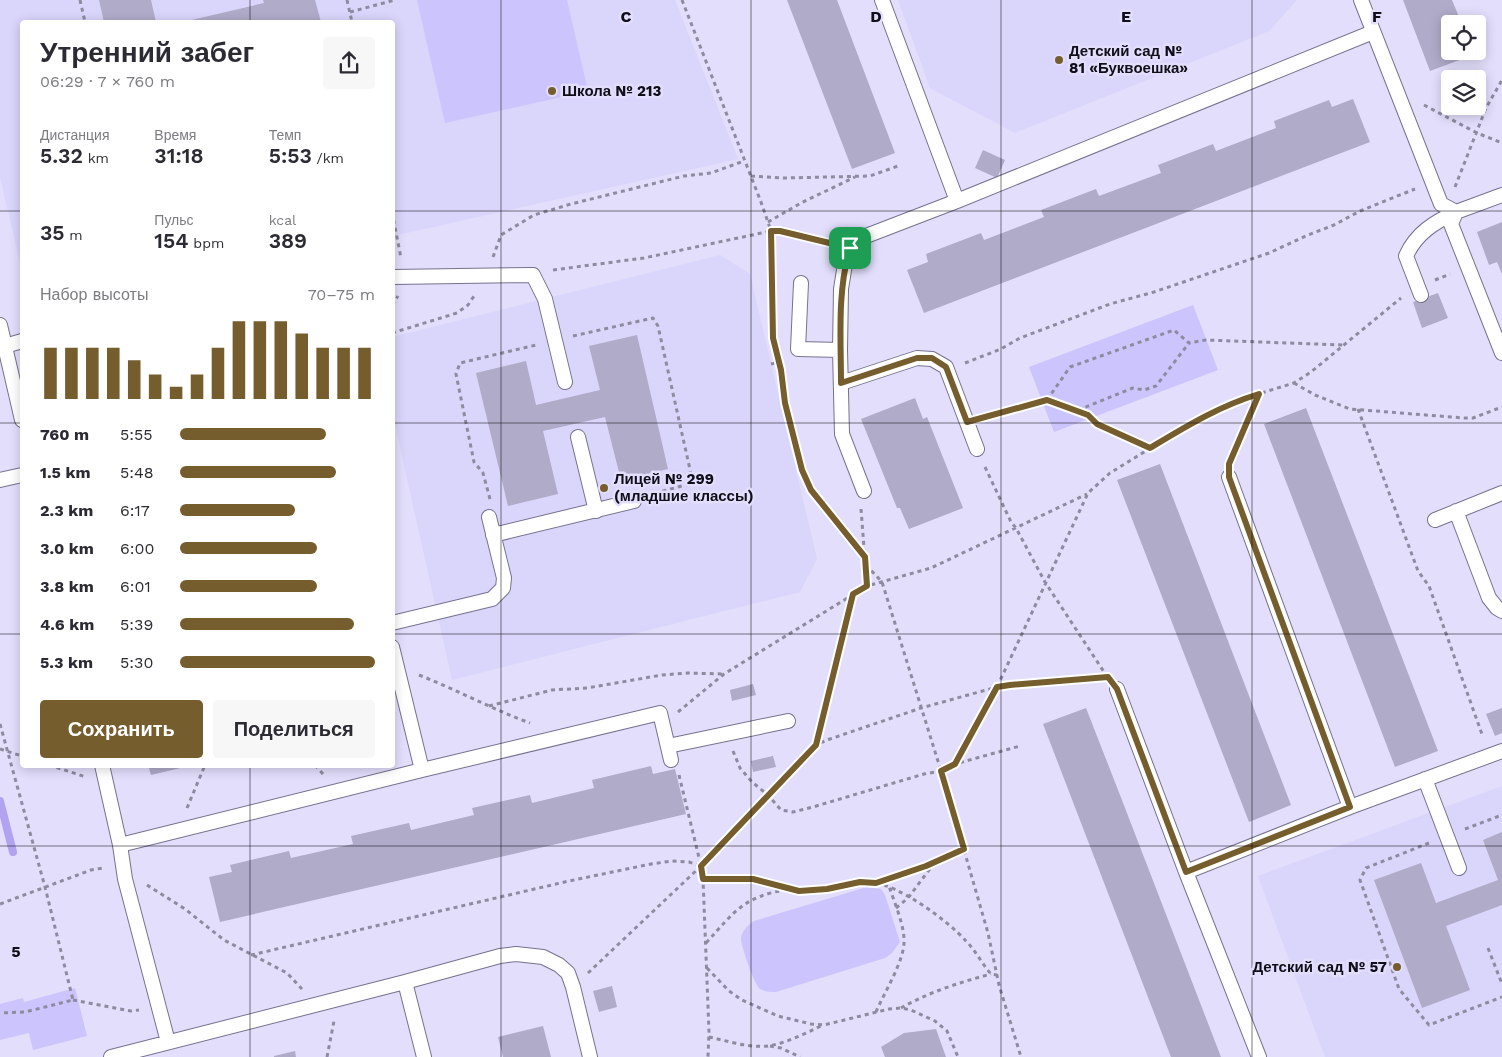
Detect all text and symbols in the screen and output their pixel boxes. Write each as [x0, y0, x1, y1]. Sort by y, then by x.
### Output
text: C [621, 7, 632, 26]
text: D [870, 7, 882, 26]
text: E [1121, 7, 1131, 26]
text: F [1372, 7, 1382, 26]
map controls [1441, 15, 1486, 115]
button: locate [1441, 15, 1486, 60]
text: Утренний забег [40, 36, 254, 69]
button: share [323, 37, 375, 89]
place label: Детский сад № 81 «Буквоешка» [1069, 42, 1188, 77]
marker: Детский сад № 81 «Буквоешка» [1053, 54, 1065, 66]
button: layers [1441, 70, 1486, 115]
text: 06:29 · 7 × 760 m [40, 72, 175, 91]
place label: Школа № 213 [562, 82, 661, 100]
marker: Школа № 213 [546, 85, 558, 97]
text: Дистанция [40, 127, 110, 143]
text: Время [154, 127, 196, 143]
text: Темп [269, 127, 301, 143]
text: 5.32 [40, 143, 83, 168]
text: 31:18 [154, 143, 204, 168]
text: 5:53 [269, 143, 312, 168]
text: km [83, 150, 109, 166]
text: /km [312, 150, 344, 166]
text: Пульс [154, 212, 194, 228]
text: kcal [269, 212, 296, 228]
text: 35 [40, 220, 65, 245]
text: m [65, 227, 83, 243]
pin [829, 227, 871, 269]
text: 154 [154, 228, 189, 253]
text: 389 [269, 228, 307, 253]
icon: arrive [836, 234, 864, 262]
text: bpm [189, 235, 224, 251]
text: Набор высоты [40, 285, 148, 304]
text: 70–75 m [308, 285, 375, 304]
text: 760 m [40, 425, 89, 444]
text: 5:55 [120, 425, 153, 444]
text: 1.5 km [40, 463, 90, 482]
text: 5:48 [120, 463, 154, 482]
place label: Лицей № 299 (младшие классы) [614, 470, 754, 505]
marker: Лицей № 299 (младшие классы) [598, 482, 610, 494]
text: 2.3 km [40, 501, 93, 520]
text: 6:17 [120, 501, 150, 520]
text: 3.0 km [40, 539, 94, 558]
text: 6:00 [120, 539, 154, 558]
text: 3.8 km [40, 577, 94, 596]
text: 6:01 [120, 577, 151, 596]
text: 4.6 km [40, 615, 94, 634]
text: 5:39 [120, 615, 153, 634]
text: 5.3 km [40, 653, 93, 672]
text: 5:30 [120, 653, 153, 672]
button: Сохранить [40, 700, 203, 758]
button: Поделиться [213, 700, 375, 758]
text: 5 [11, 942, 21, 961]
place label: Детский сад № 57 [1252, 958, 1387, 976]
marker: Детский сад № 57 [1391, 961, 1403, 973]

